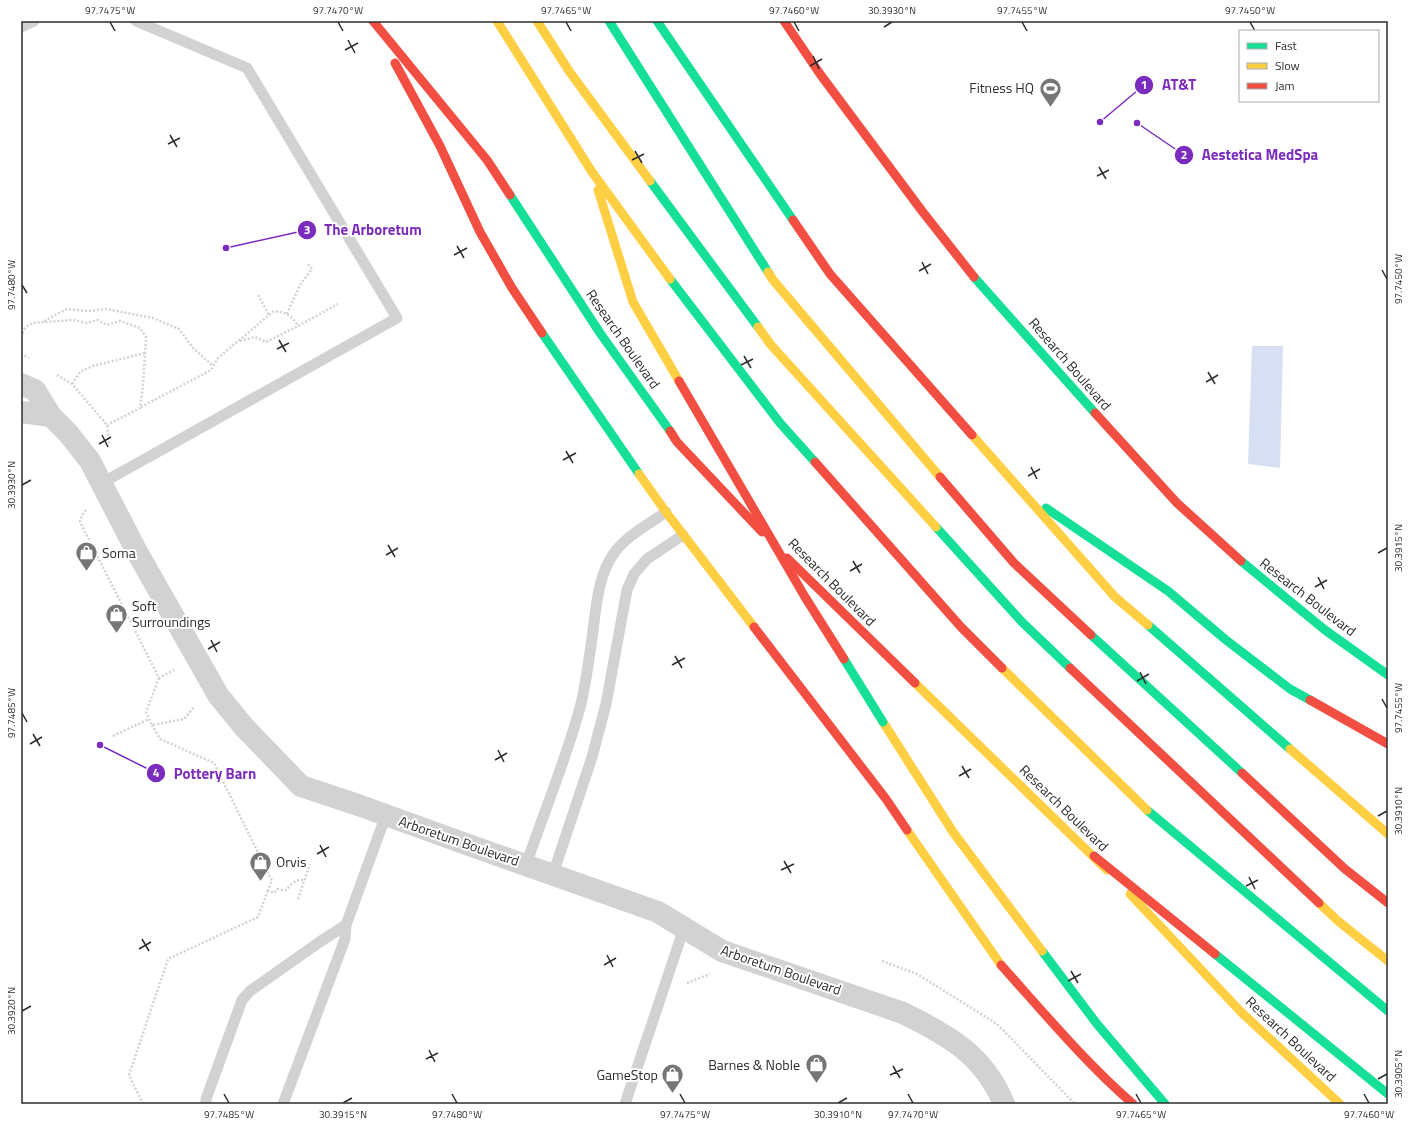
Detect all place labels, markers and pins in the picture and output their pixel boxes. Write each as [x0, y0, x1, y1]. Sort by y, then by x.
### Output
callout: AT&T [1134, 71, 1204, 98]
sports icon: Fitness HQ [1037, 75, 1063, 108]
place label: Fitness HQ [969, 77, 1034, 98]
callout: Aestetica MedSpa [1174, 141, 1326, 168]
callout: The Arboretum [297, 216, 430, 243]
shop icon: Soma [73, 540, 99, 573]
place label: Soma [102, 542, 136, 563]
place label: Soft Surroundings [132, 595, 211, 632]
shop icon: Soft Surroundings [104, 601, 130, 634]
callout: Pottery Barn [146, 760, 264, 787]
shop icon: Orvis [247, 849, 273, 882]
place label: Orvis [276, 851, 306, 872]
shop icon: Barnes & Noble [803, 1052, 829, 1085]
place label: Barnes & Noble [708, 1054, 800, 1075]
shop icon: GameStop [660, 1062, 686, 1095]
place label: GameStop [596, 1064, 658, 1085]

